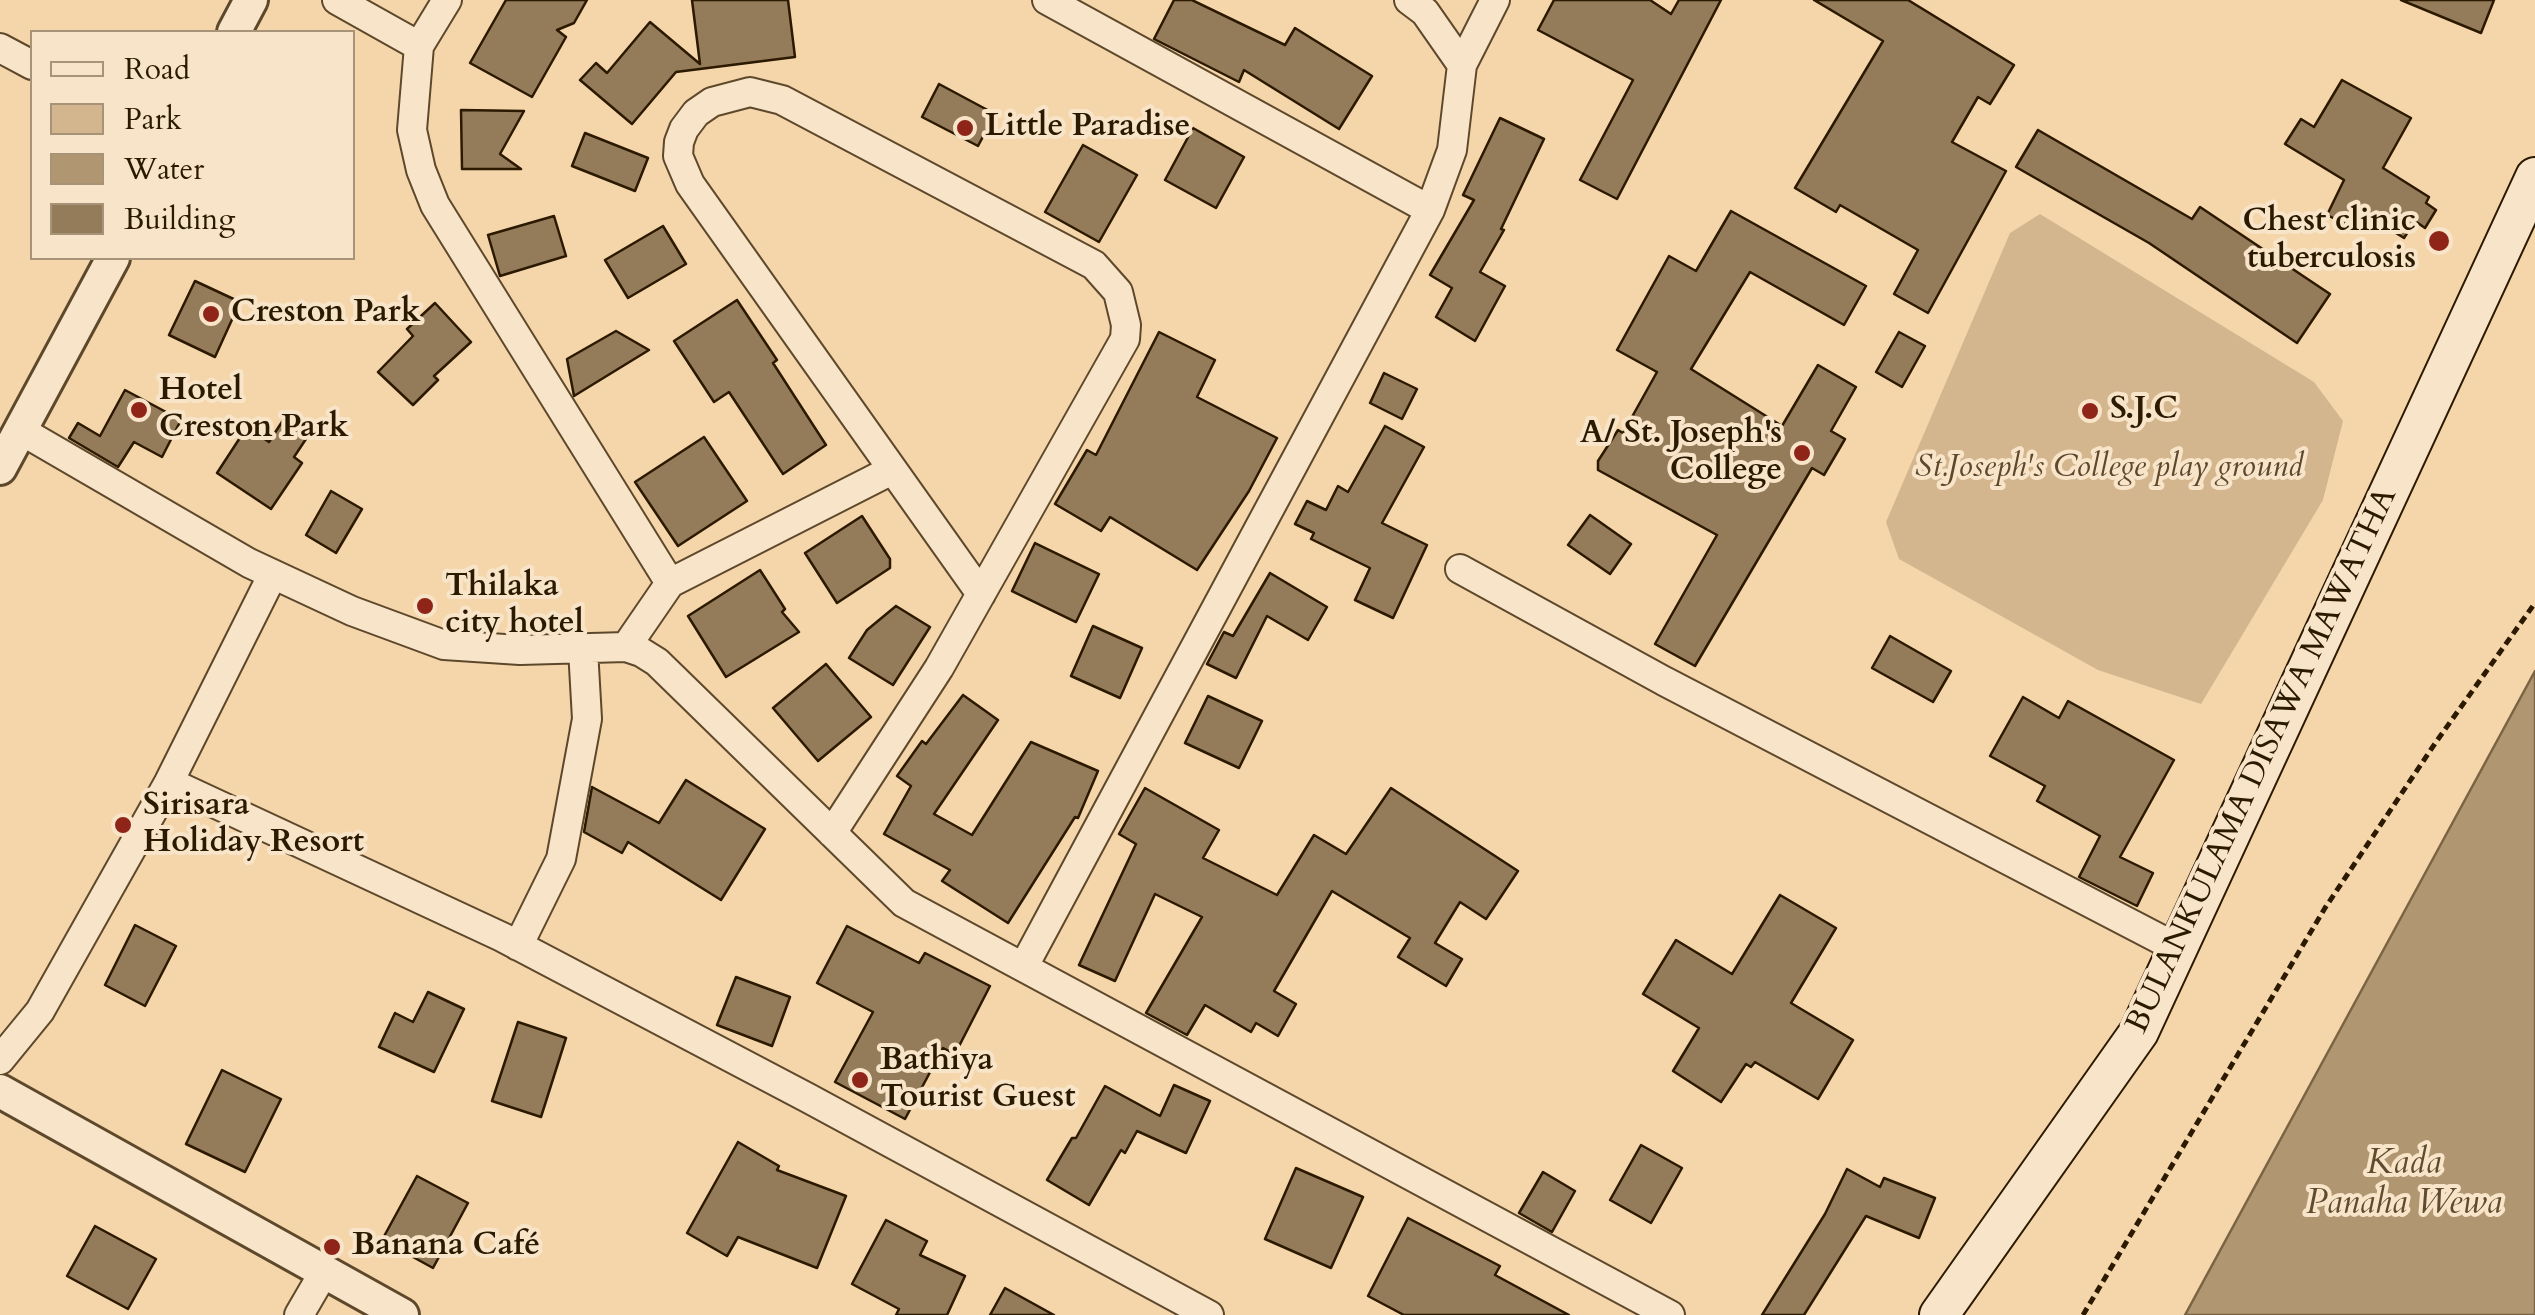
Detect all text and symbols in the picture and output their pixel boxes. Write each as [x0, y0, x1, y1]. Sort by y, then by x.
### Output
legend [30, 30, 355, 260]
text: Road [124, 49, 190, 90]
text: Park [124, 99, 182, 140]
place label: Little Paradise [985, 109, 1190, 147]
marker: Little Paradise [954, 117, 976, 139]
text: Water [124, 149, 204, 190]
text: Building [124, 199, 235, 240]
place label: Chest clinic tuberculosis [2243, 204, 2416, 279]
marker: Chest clinic tuberculosis [2426, 228, 2452, 254]
place label: Creston Park [231, 295, 421, 333]
marker: Creston Park [200, 303, 222, 325]
place label: Hotel Creston Park [159, 373, 349, 448]
place label: S.J.C [2110, 392, 2178, 430]
marker: Hotel Creston Park [128, 399, 150, 421]
marker: S.J.C [2079, 400, 2101, 422]
place label: A/ St. Joseph's College [1580, 416, 1782, 491]
marker: A/ St. Joseph's College [1791, 442, 1813, 464]
park label: St.Joseph's College play ground [1915, 450, 2303, 488]
street label: BULANKULAMA DISAWA MAWATHA [2119, 482, 2407, 1040]
place label: Thilaka city hotel [445, 569, 584, 644]
marker: Thilaka city hotel [414, 595, 436, 617]
place label: Sirisara Holiday Resort [143, 788, 364, 863]
marker: Sirisara Holiday Resort [112, 814, 134, 836]
place label: Bathiya Tourist Guest [880, 1043, 1075, 1118]
marker: Bathiya Tourist Guest [849, 1069, 871, 1091]
water label: Kada Panaha Wewa [2306, 1144, 2502, 1226]
place label: Banana Café [352, 1228, 540, 1266]
marker: Banana Café [321, 1236, 343, 1258]

